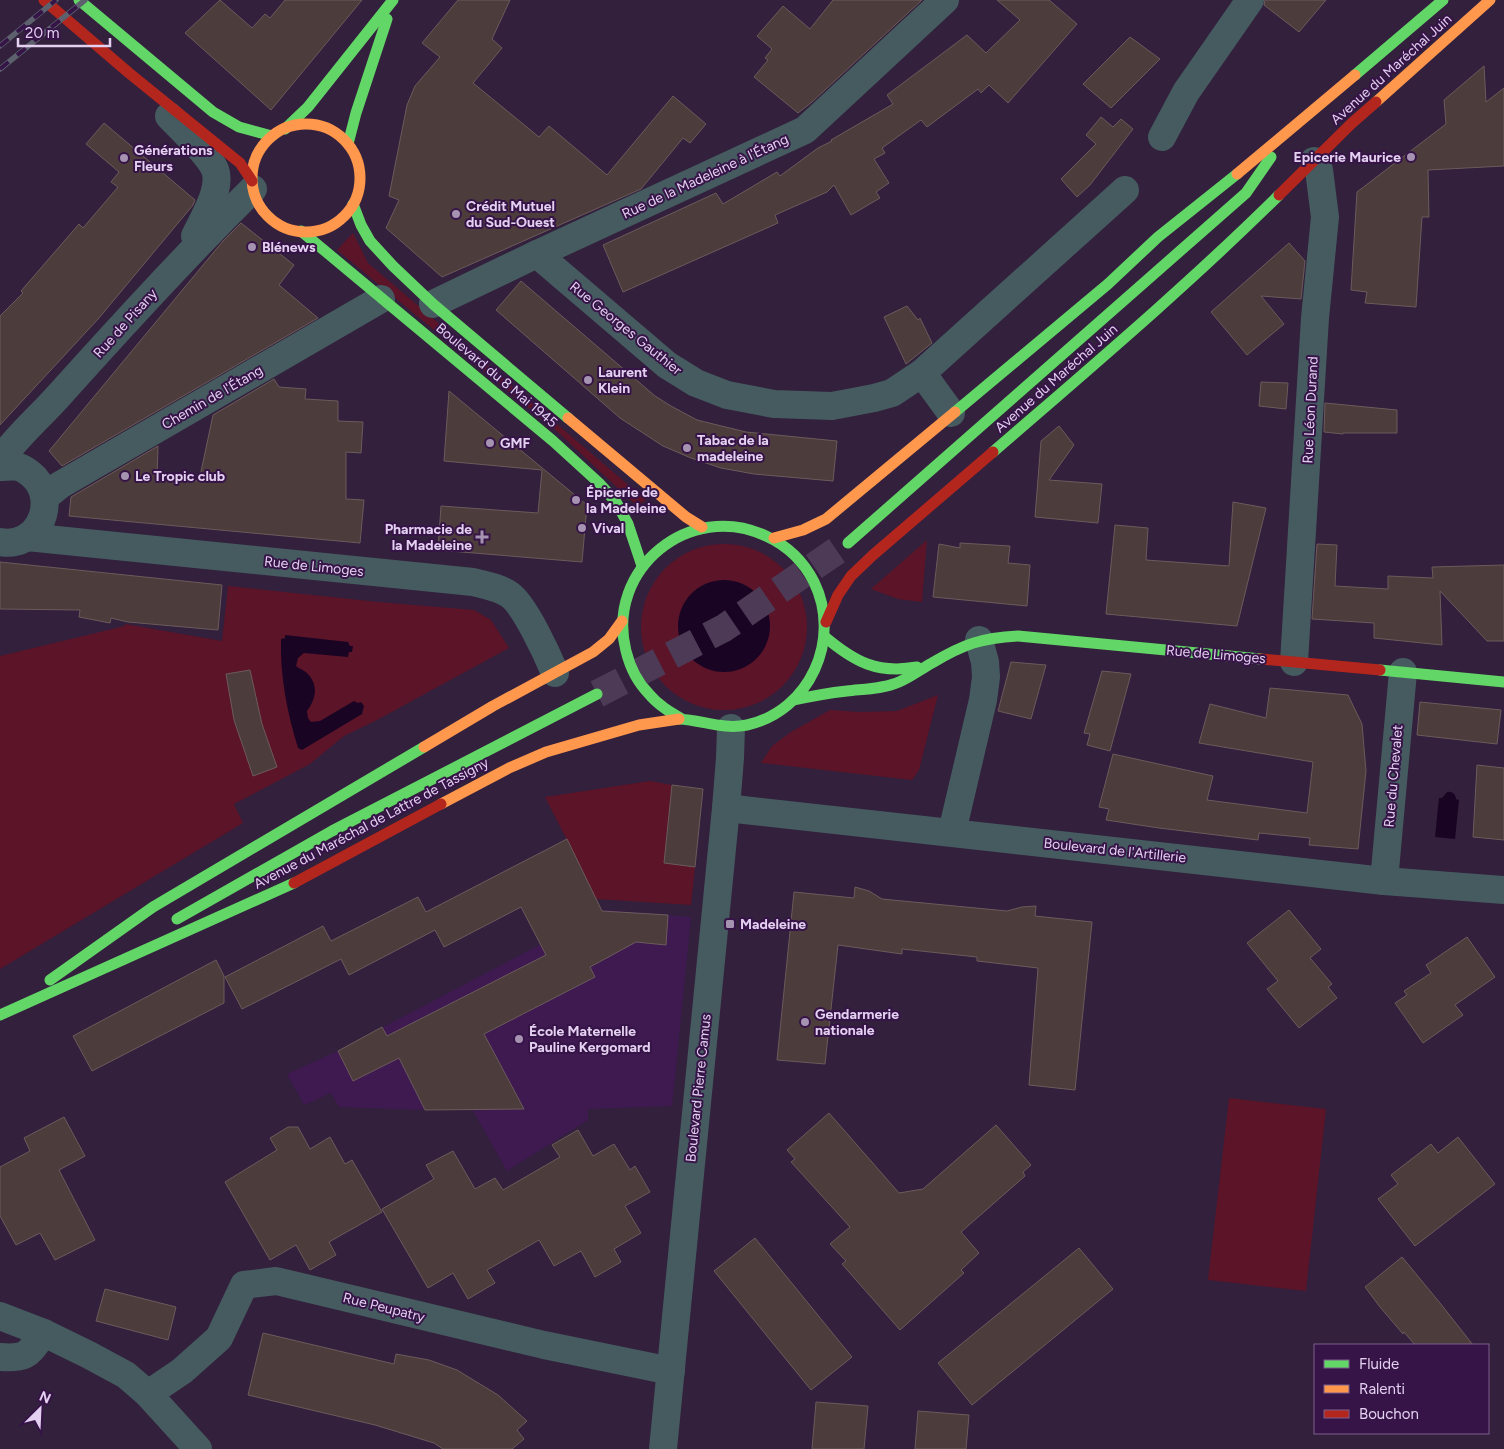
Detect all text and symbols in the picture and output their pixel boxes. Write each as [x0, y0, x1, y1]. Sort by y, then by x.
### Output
street label: Avenue du Maréchal Juin [1327, 10, 1455, 128]
scale bar [18, 15, 110, 47]
text: 20 m [25, 24, 59, 42]
street label: Rue de la Madeleine à l'Étang [619, 130, 791, 223]
place label: Générations Fleurs [134, 142, 213, 175]
place label: Epicerie Maurice [1293, 149, 1401, 166]
marker: Epicerie Maurice [1405, 151, 1417, 163]
marker: Générations Fleurs [118, 152, 130, 164]
place label: Crédit Mutuel du Sud-Ouest [466, 198, 555, 231]
marker: Crédit Mutuel du Sud-Ouest [450, 208, 462, 220]
place label: Blénews [262, 239, 316, 256]
marker: Blénews [246, 241, 258, 253]
street label: Rue Georges Gauthier [566, 278, 685, 379]
street label: Rue de Pisany [90, 285, 161, 361]
street label: Boulevard du 8 Mai 1945 [432, 320, 561, 431]
street label: Avenue du Maréchal Juin [992, 320, 1121, 436]
street label: Rue Léon Durand [1299, 356, 1322, 464]
street label: Chemin de l'Étang [159, 362, 266, 433]
place label: Laurent Klein [598, 364, 648, 397]
marker: Laurent Klein [582, 374, 594, 386]
place label: Tabac de la madeleine [697, 432, 769, 465]
place label: GMF [500, 435, 530, 452]
marker: GMF [484, 437, 496, 449]
marker: Tabac de la madeleine [681, 442, 693, 454]
place label: Le Tropic club [135, 468, 225, 485]
marker: Le Tropic club [119, 470, 131, 482]
place label: Épicerie de la Madeleine [586, 484, 667, 517]
marker: Épicerie de la Madeleine [570, 494, 582, 506]
place label: Vival [592, 520, 624, 537]
place label: Pharmacie de la Madeleine [385, 521, 472, 554]
marker: Vival [576, 522, 588, 534]
marker: Pharmacie de la Madeleine [476, 531, 488, 543]
street label: Rue de Limoges [263, 553, 365, 580]
street label: Rue de Limoges [1165, 642, 1266, 667]
street label: Rue du Chevalet [1381, 724, 1406, 828]
street label: Avenue du Maréchal de Lattre de Tassigny [251, 754, 492, 893]
street label: Boulevard de l'Artillerie [1043, 835, 1187, 866]
place label: Madeleine [740, 916, 806, 933]
marker: Madeleine [724, 918, 736, 930]
place label: Gendarmerie nationale [815, 1006, 899, 1039]
street label: Boulevard Pierre Camus [682, 1013, 715, 1163]
marker: Gendarmerie nationale [799, 1016, 811, 1028]
place label: École Maternelle Pauline Kergomard [529, 1023, 651, 1056]
marker: École Maternelle Pauline Kergomard [513, 1033, 525, 1045]
street label: Rue Peupatry [341, 1289, 427, 1326]
legend [1314, 1344, 1489, 1434]
text: Fluide [1359, 1355, 1399, 1373]
text: Ralenti [1359, 1380, 1405, 1398]
north arrow [15, 1384, 65, 1434]
text: N [37, 1388, 53, 1408]
text: Bouchon [1359, 1405, 1419, 1423]

